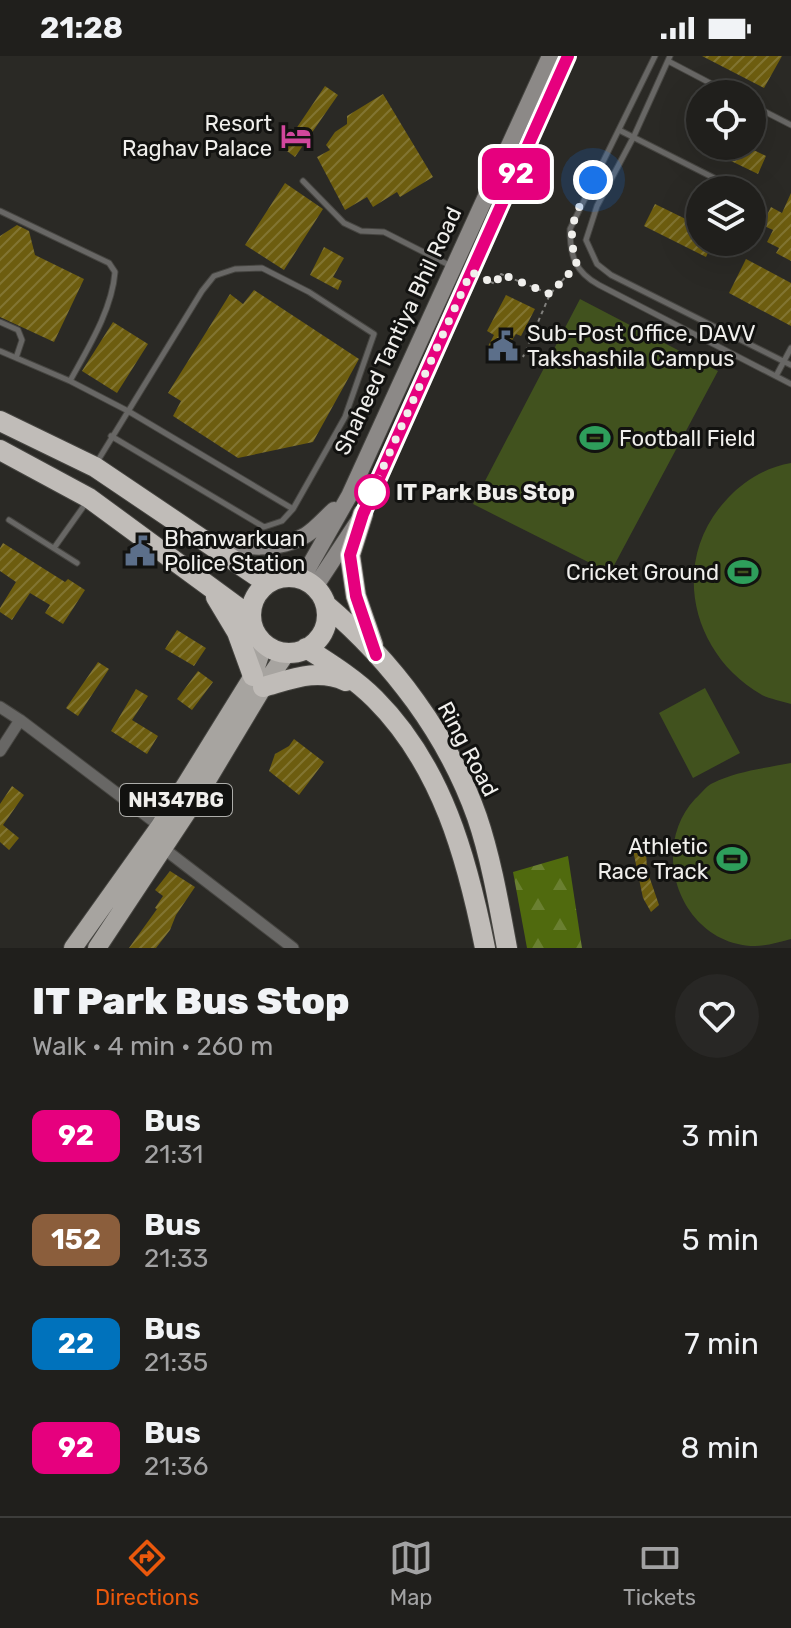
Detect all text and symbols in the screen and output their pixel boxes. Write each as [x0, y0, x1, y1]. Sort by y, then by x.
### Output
text: 21:28 [40, 10, 123, 46]
map controls [686, 80, 766, 256]
button: locate [686, 80, 766, 160]
place label: Resort Raghav Palace [122, 110, 272, 162]
hotel icon: Resort Raghav Palace [279, 119, 313, 153]
line badge: 92 [480, 148, 552, 200]
text: 92 [498, 157, 534, 190]
your location [573, 160, 613, 200]
button: layers [686, 176, 766, 256]
street label: Shaheed Tantiya Bhil Road [329, 203, 467, 459]
place label: Sub-Post Office, DAVV Takshashila Campus [527, 320, 756, 372]
public building icon: Sub-Post Office, DAVV Takshashila Campus [486, 329, 520, 363]
sports icon: Football Field [578, 421, 612, 455]
place label: Football Field [619, 425, 756, 452]
marker: IT Park Bus Stop [355, 475, 389, 509]
place label: IT Park Bus Stop [396, 479, 575, 506]
place label: Bhanwarkuan Police Station [164, 525, 305, 577]
public building icon: Bhanwarkuan Police Station [123, 534, 157, 568]
sports icon: Cricket Ground [726, 555, 760, 589]
place label: Cricket Ground [566, 559, 719, 586]
street label: Ring Road [432, 697, 504, 801]
road number: NH347BG [120, 784, 232, 816]
place label: Athletic Race Track [597, 833, 709, 885]
sports icon: Athletic Race Track [715, 842, 749, 876]
button: heart [675, 974, 759, 1058]
text: IT Park Bus Stop [32, 978, 350, 1024]
text: Walk · 4 min · 260 m [32, 1031, 273, 1062]
text: Bus [144, 1103, 201, 1139]
text: 3 min [682, 1118, 759, 1154]
text: 92 [58, 1119, 94, 1152]
text: 21:31 [144, 1139, 203, 1170]
text: Bus [144, 1207, 201, 1243]
text: 5 min [682, 1222, 759, 1258]
text: 152 [51, 1223, 101, 1256]
text: 21:33 [144, 1243, 208, 1274]
text: Bus [144, 1311, 201, 1347]
text: 7 min [684, 1326, 759, 1362]
text: 22 [58, 1327, 94, 1360]
text: 21:35 [144, 1347, 208, 1378]
text: Bus [144, 1415, 201, 1451]
text: 8 min [680, 1430, 759, 1466]
text: 92 [58, 1431, 94, 1464]
text: 21:36 [144, 1451, 208, 1482]
tab: Directions [95, 1536, 199, 1611]
tab: Map [389, 1536, 433, 1611]
tab: Tickets [623, 1536, 696, 1611]

